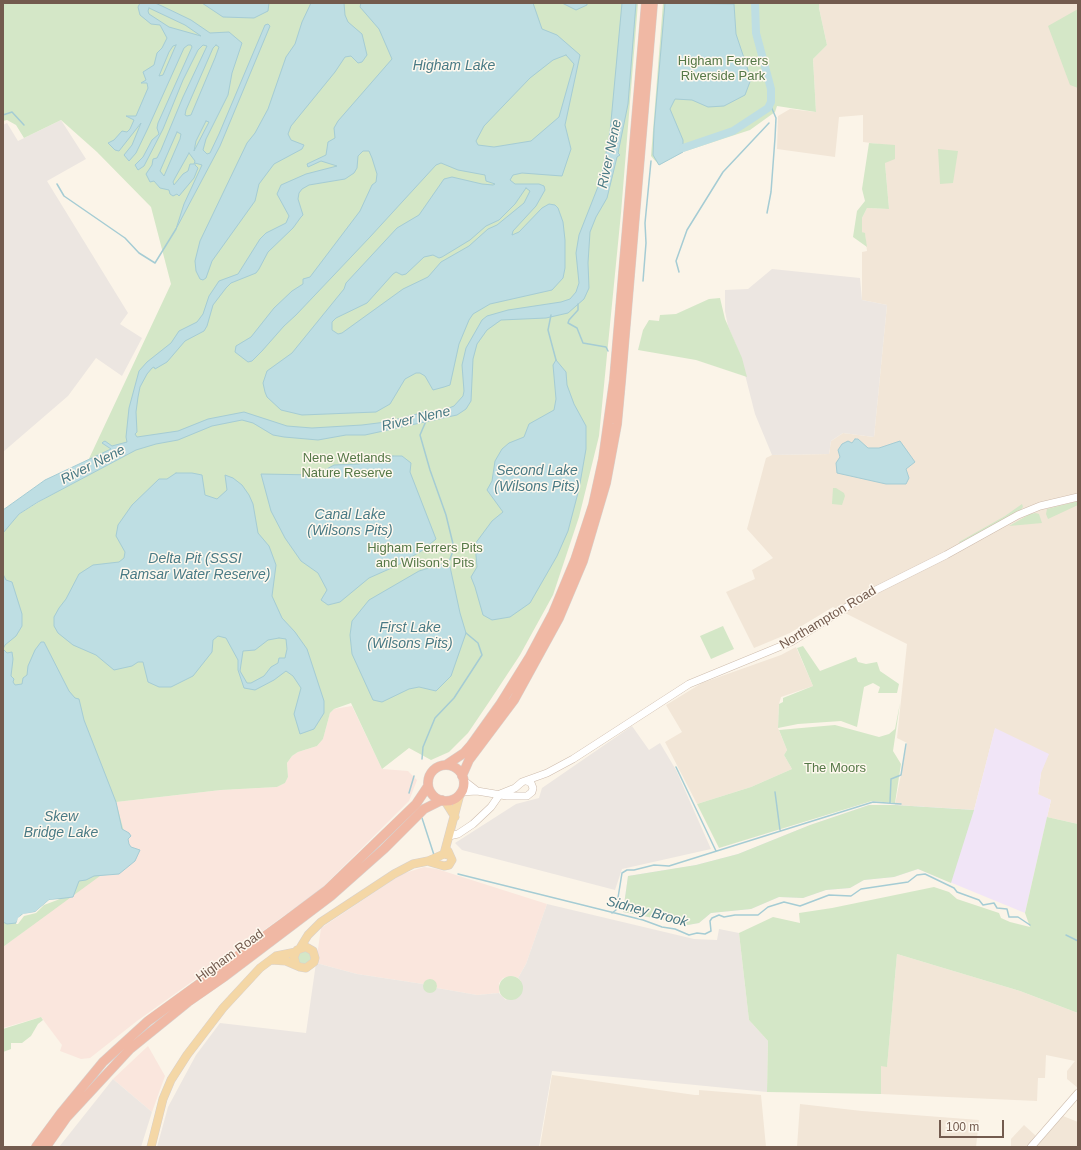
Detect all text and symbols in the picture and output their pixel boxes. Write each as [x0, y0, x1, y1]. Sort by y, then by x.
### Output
park label: Higham Ferrers Riverside Park [678, 53, 768, 84]
water label: Higham Lake [413, 58, 495, 74]
water label: River Nene [595, 118, 625, 190]
water label: River Nene [380, 403, 452, 435]
water label: River Nene [58, 442, 128, 488]
park label: Nene Wetlands Nature Reserve [301, 450, 393, 481]
water label: Second Lake (Wilsons Pits) [494, 463, 580, 496]
water label: Canal Lake (Wilsons Pits) [307, 507, 393, 540]
park label: Higham Ferrers Pits and Wilson's Pits [367, 540, 483, 571]
water label: Delta Pit (SSSI Ramsar Water Reserve) [120, 551, 270, 584]
street label: Northampton Road [777, 583, 879, 653]
water label: First Lake (Wilsons Pits) [367, 620, 453, 652]
park label: The Moors [804, 760, 866, 776]
water label: Skew Bridge Lake [24, 809, 98, 842]
water label: Sidney Brook [605, 893, 689, 931]
street label: Higham Road [193, 926, 267, 986]
scale bar [941, 1112, 1006, 1138]
text: 100 m [946, 1120, 979, 1134]

